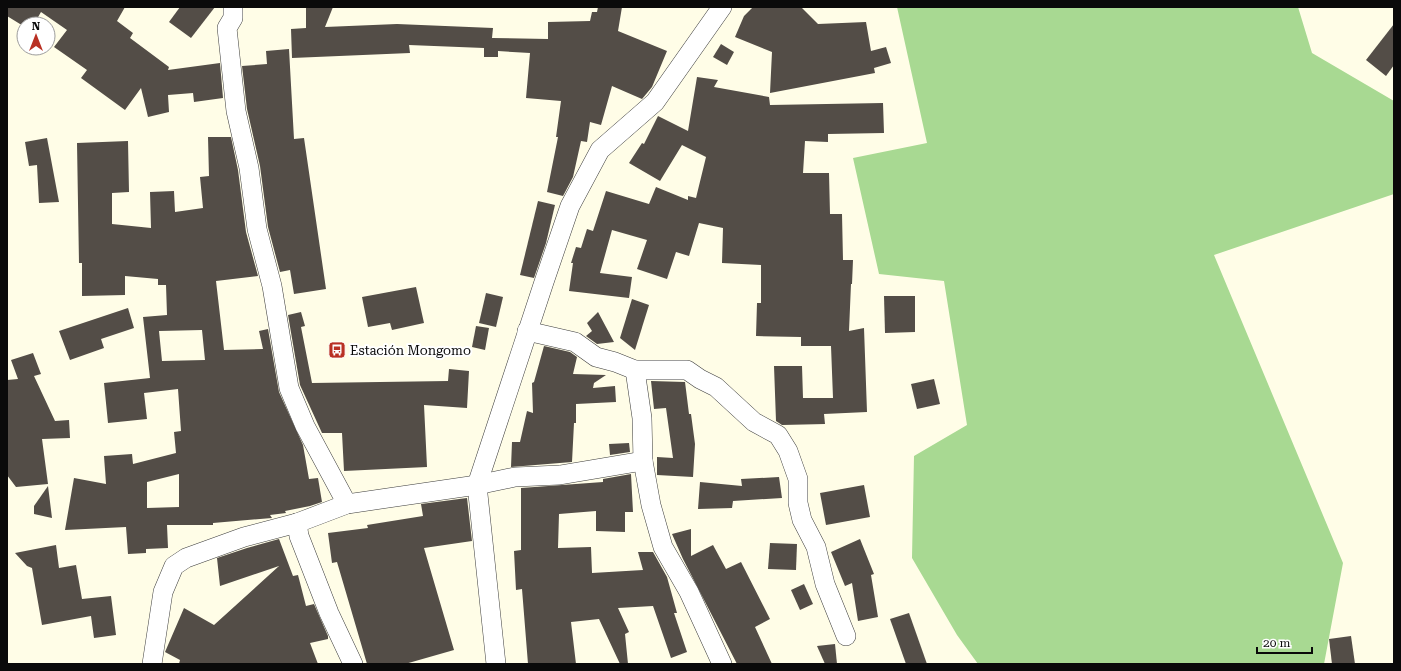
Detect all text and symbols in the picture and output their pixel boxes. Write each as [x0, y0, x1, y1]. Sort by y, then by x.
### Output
north arrow [16, 16, 56, 56]
text: N [32, 20, 41, 33]
bus stop icon: Estación Mongomo [327, 340, 347, 360]
place label: Estación Mongomo [350, 343, 471, 358]
scale bar [1257, 629, 1312, 655]
text: 20 m [1263, 636, 1290, 650]

